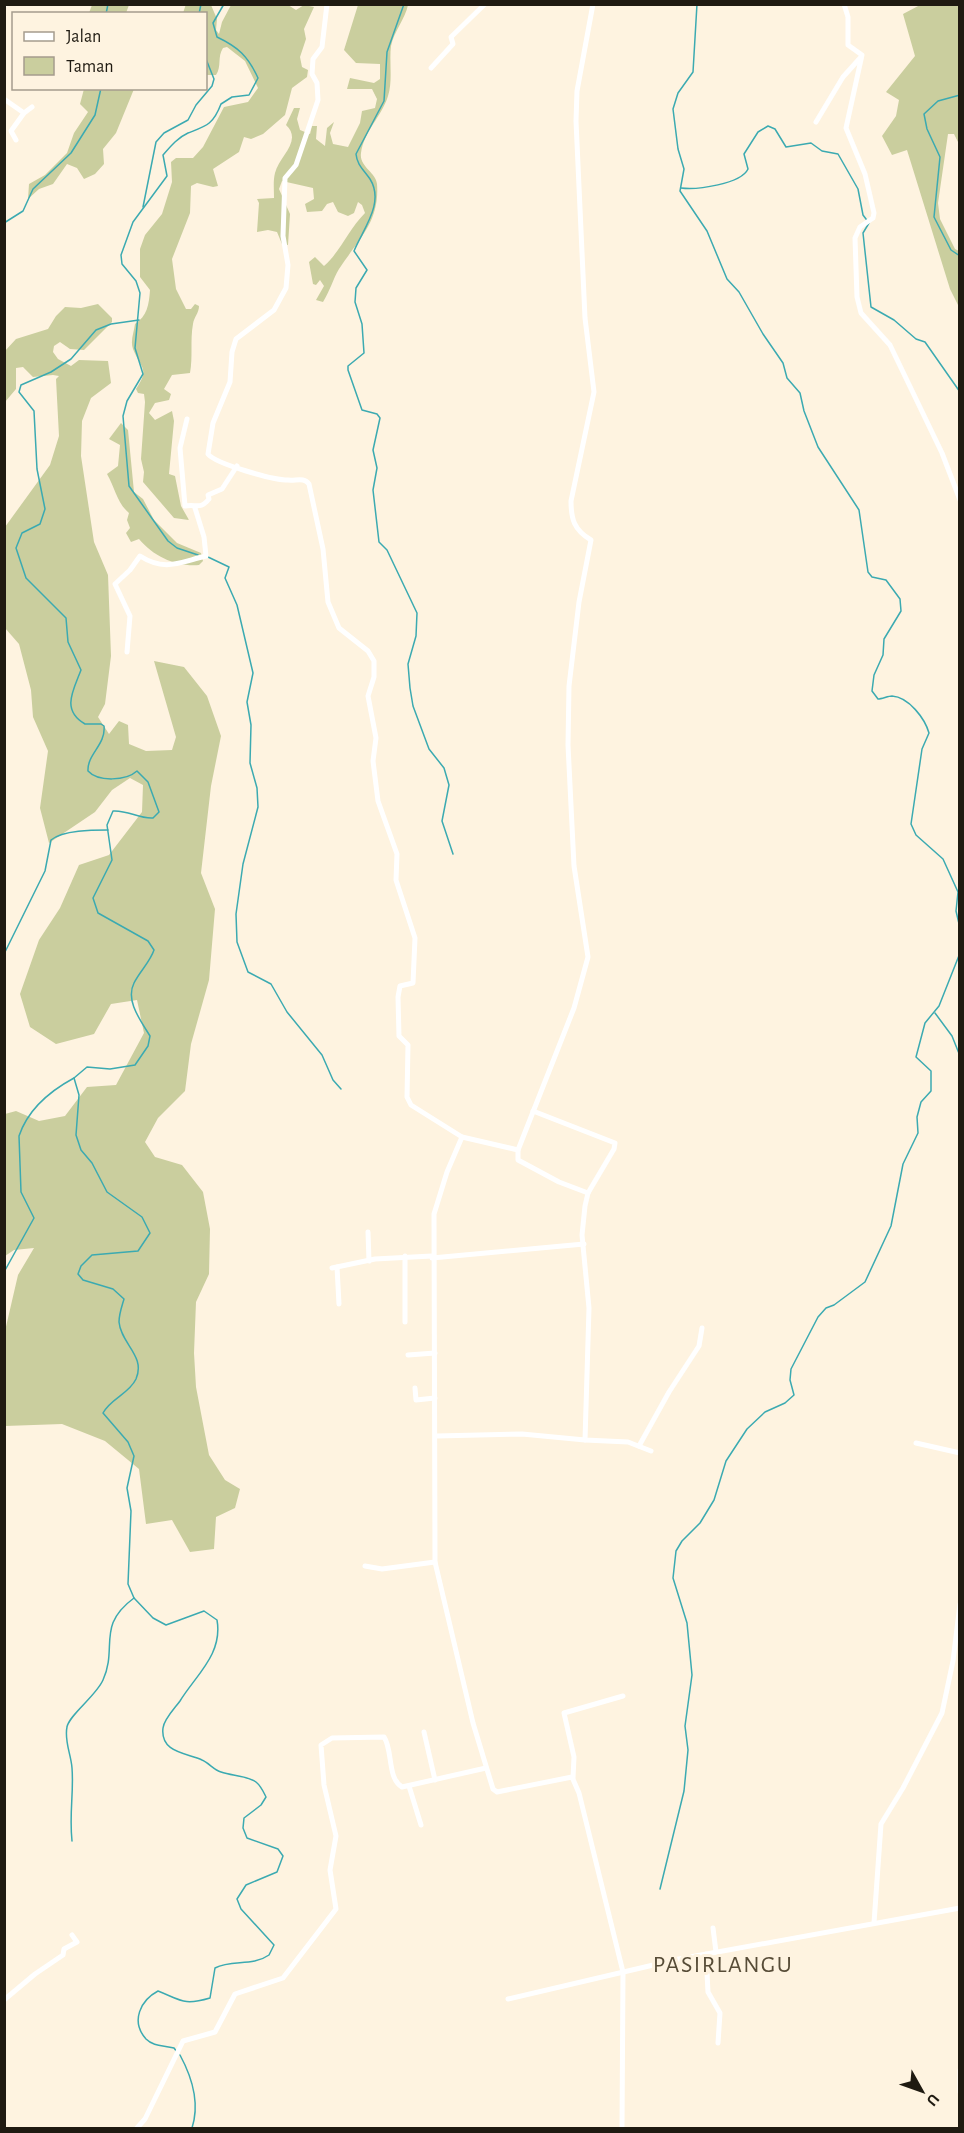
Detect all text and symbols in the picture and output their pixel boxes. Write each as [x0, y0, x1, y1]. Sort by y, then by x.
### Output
legend [12, 12, 207, 90]
text: Jalan [66, 28, 101, 46]
text: Taman [66, 58, 114, 76]
district label: PASIRLANGU [653, 1953, 793, 1977]
north arrow [892, 2061, 952, 2121]
text: U [923, 2091, 942, 2109]

